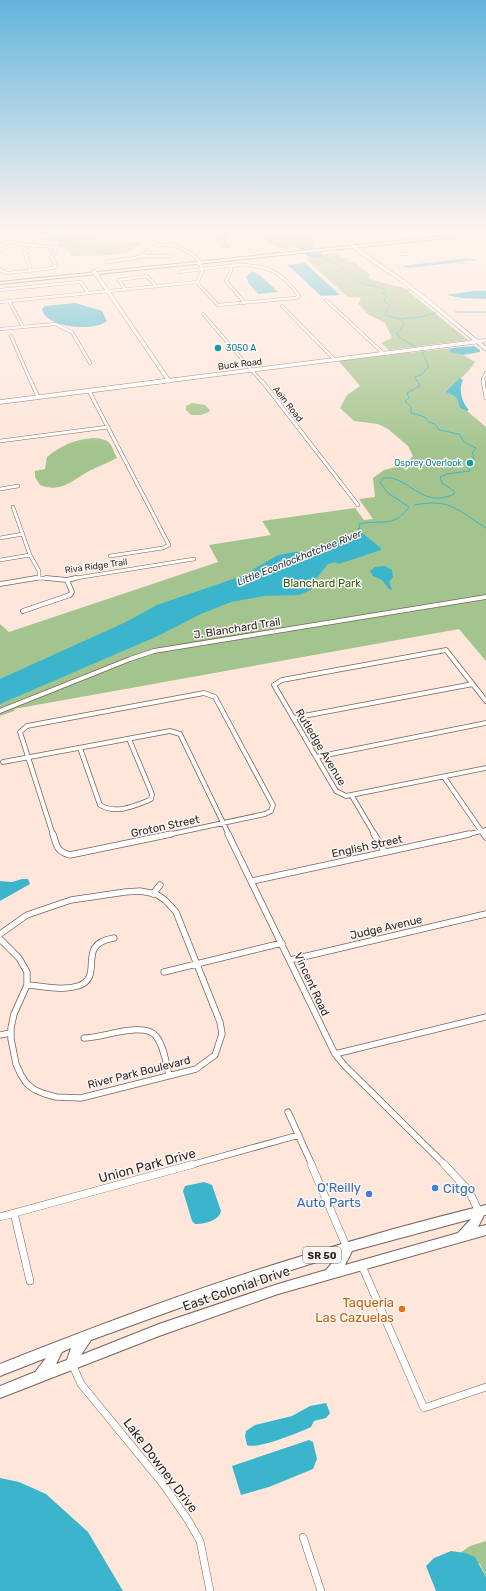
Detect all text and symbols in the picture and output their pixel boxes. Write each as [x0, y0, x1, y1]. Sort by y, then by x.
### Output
marker: 3050 A [213, 343, 223, 353]
place label: 3050 A [226, 343, 256, 353]
street label: Buck Road [217, 356, 263, 372]
street label: Aein Road [271, 384, 305, 424]
place label: Osprey Overlook [394, 458, 462, 468]
marker: Osprey Overlook [465, 458, 475, 468]
water label: Little Econlockhatchee River [235, 527, 364, 588]
street label: Riva Ridge Trail [64, 557, 128, 575]
park label: Blanchard Park [283, 577, 361, 590]
street label: J. Blanchard Trail [193, 615, 281, 642]
street label: Rutledge Avenue [293, 707, 349, 788]
street label: Groton Street [130, 813, 201, 840]
street label: English Street [331, 832, 404, 860]
street label: Judge Avenue [349, 913, 424, 942]
street label: Vincent Road [291, 950, 332, 1018]
street label: River Park Boulevard [86, 1053, 192, 1092]
street label: Union Park Drive [97, 1145, 197, 1186]
place label: O'Reilly Auto Parts [297, 1180, 361, 1210]
place label: Citgo [443, 1181, 475, 1197]
marker: Citgo [430, 1183, 440, 1193]
marker: O'Reilly Auto Parts [364, 1189, 374, 1199]
road number: SR 50 [303, 1247, 341, 1263]
street label: East Colonial Drive [181, 1263, 292, 1314]
place label: Taqueria Las Cazuelas [315, 1295, 394, 1325]
marker: Taqueria Las Cazuelas [397, 1304, 407, 1314]
street label: Lake Downey Drive [120, 1415, 201, 1515]

